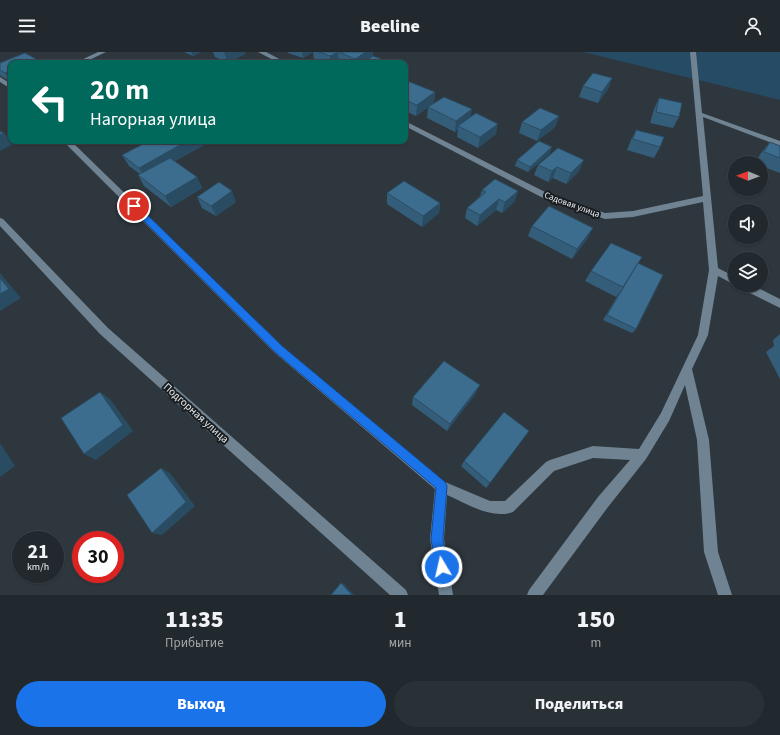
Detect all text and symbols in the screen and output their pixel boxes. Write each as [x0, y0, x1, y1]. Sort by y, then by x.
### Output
text: Beeline [360, 14, 420, 39]
icon: menu [16, 15, 38, 37]
icon: person [742, 15, 764, 37]
text: 20 m [90, 70, 149, 110]
icon: left [24, 76, 76, 128]
text: Нагорная улица [90, 107, 216, 132]
north arrow [728, 156, 768, 196]
map controls [728, 156, 768, 292]
pin [117, 189, 151, 223]
street label: Садовая улица [542, 189, 602, 221]
icon: arrive [123, 195, 145, 217]
button: sound [728, 204, 768, 244]
button: layers [728, 252, 768, 292]
street label: Подгорная улица [160, 380, 232, 446]
speed limit sign: 30 [72, 531, 124, 583]
text: 21 [27, 538, 49, 566]
position arrow [421, 546, 463, 588]
text: km/h [27, 560, 49, 574]
text: 11:35 [165, 602, 224, 637]
text: 1 [394, 602, 407, 637]
text: 150 [577, 602, 615, 637]
text: Прибытие [165, 634, 224, 652]
text: мин [389, 634, 412, 652]
text: m [590, 634, 601, 652]
button: Выход [16, 681, 386, 727]
button: Поделиться [394, 681, 764, 727]

